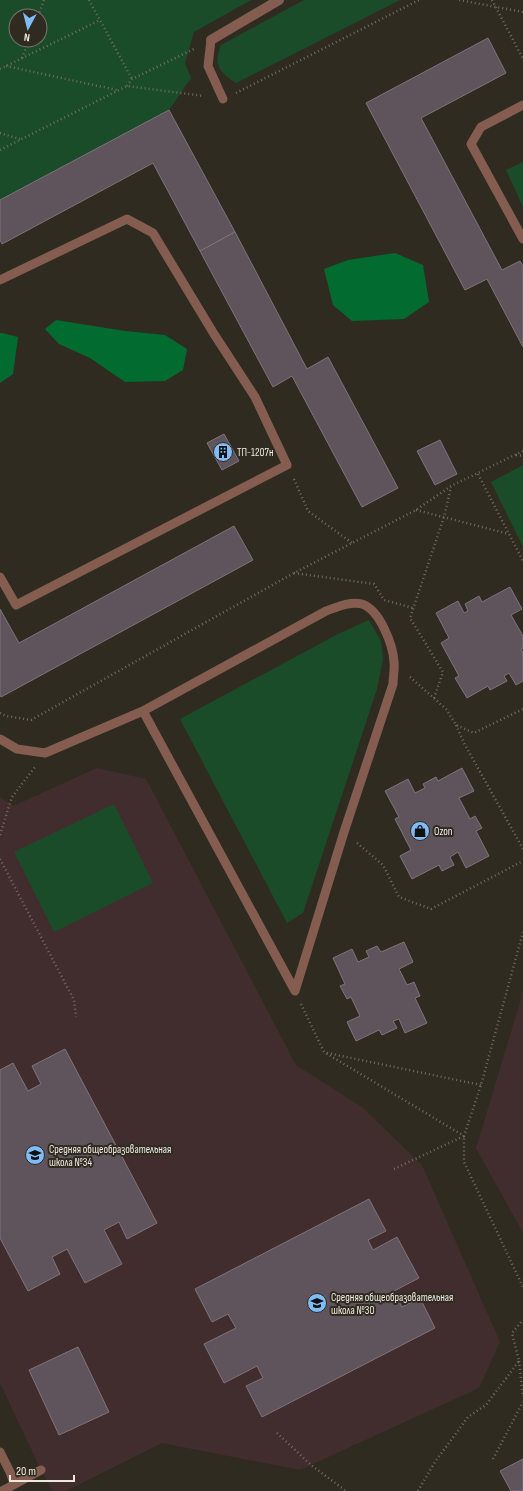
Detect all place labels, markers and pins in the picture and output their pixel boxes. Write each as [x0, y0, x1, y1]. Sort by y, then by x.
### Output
building icon: ТП-1207н [212, 441, 234, 463]
place label: ТП-1207н [237, 446, 273, 459]
shop icon: Ozon [409, 820, 431, 842]
place label: Ozon [434, 825, 453, 838]
place label: Средняя общеобразовательная школа №34 [49, 1143, 171, 1169]
school or university icon: Средняя общеобразовательная школа №34 [24, 1144, 46, 1166]
place label: Средняя общеобразовательная школа №30 [331, 1291, 453, 1317]
school or university icon: Средняя общеобразовательная школа №30 [306, 1292, 328, 1314]

